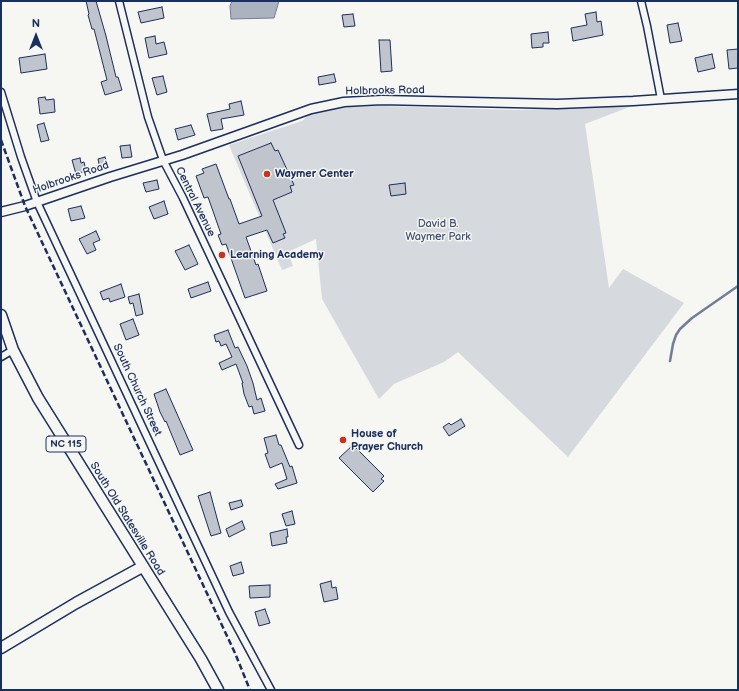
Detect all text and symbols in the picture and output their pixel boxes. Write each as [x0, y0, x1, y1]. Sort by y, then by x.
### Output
north arrow [16, 16, 56, 56]
text: N [32, 17, 40, 30]
street label: Holbrooks Road [345, 84, 425, 98]
street label: Holbrooks Road [31, 159, 111, 197]
street label: Central Avenue [172, 165, 218, 239]
place label: Waymer Center [275, 167, 354, 181]
marker: Waymer Center [262, 169, 272, 179]
park label: David B. Waymer Park [405, 217, 471, 243]
place label: Learning Academy [230, 248, 324, 262]
marker: Learning Academy [217, 250, 227, 260]
street label: South Church Street [110, 342, 164, 438]
place label: House of Prayer Church [351, 427, 423, 453]
marker: House of Prayer Church [338, 435, 348, 445]
road number: NC 115 [46, 436, 86, 452]
street label: South Old Statesville Road [87, 460, 167, 578]

